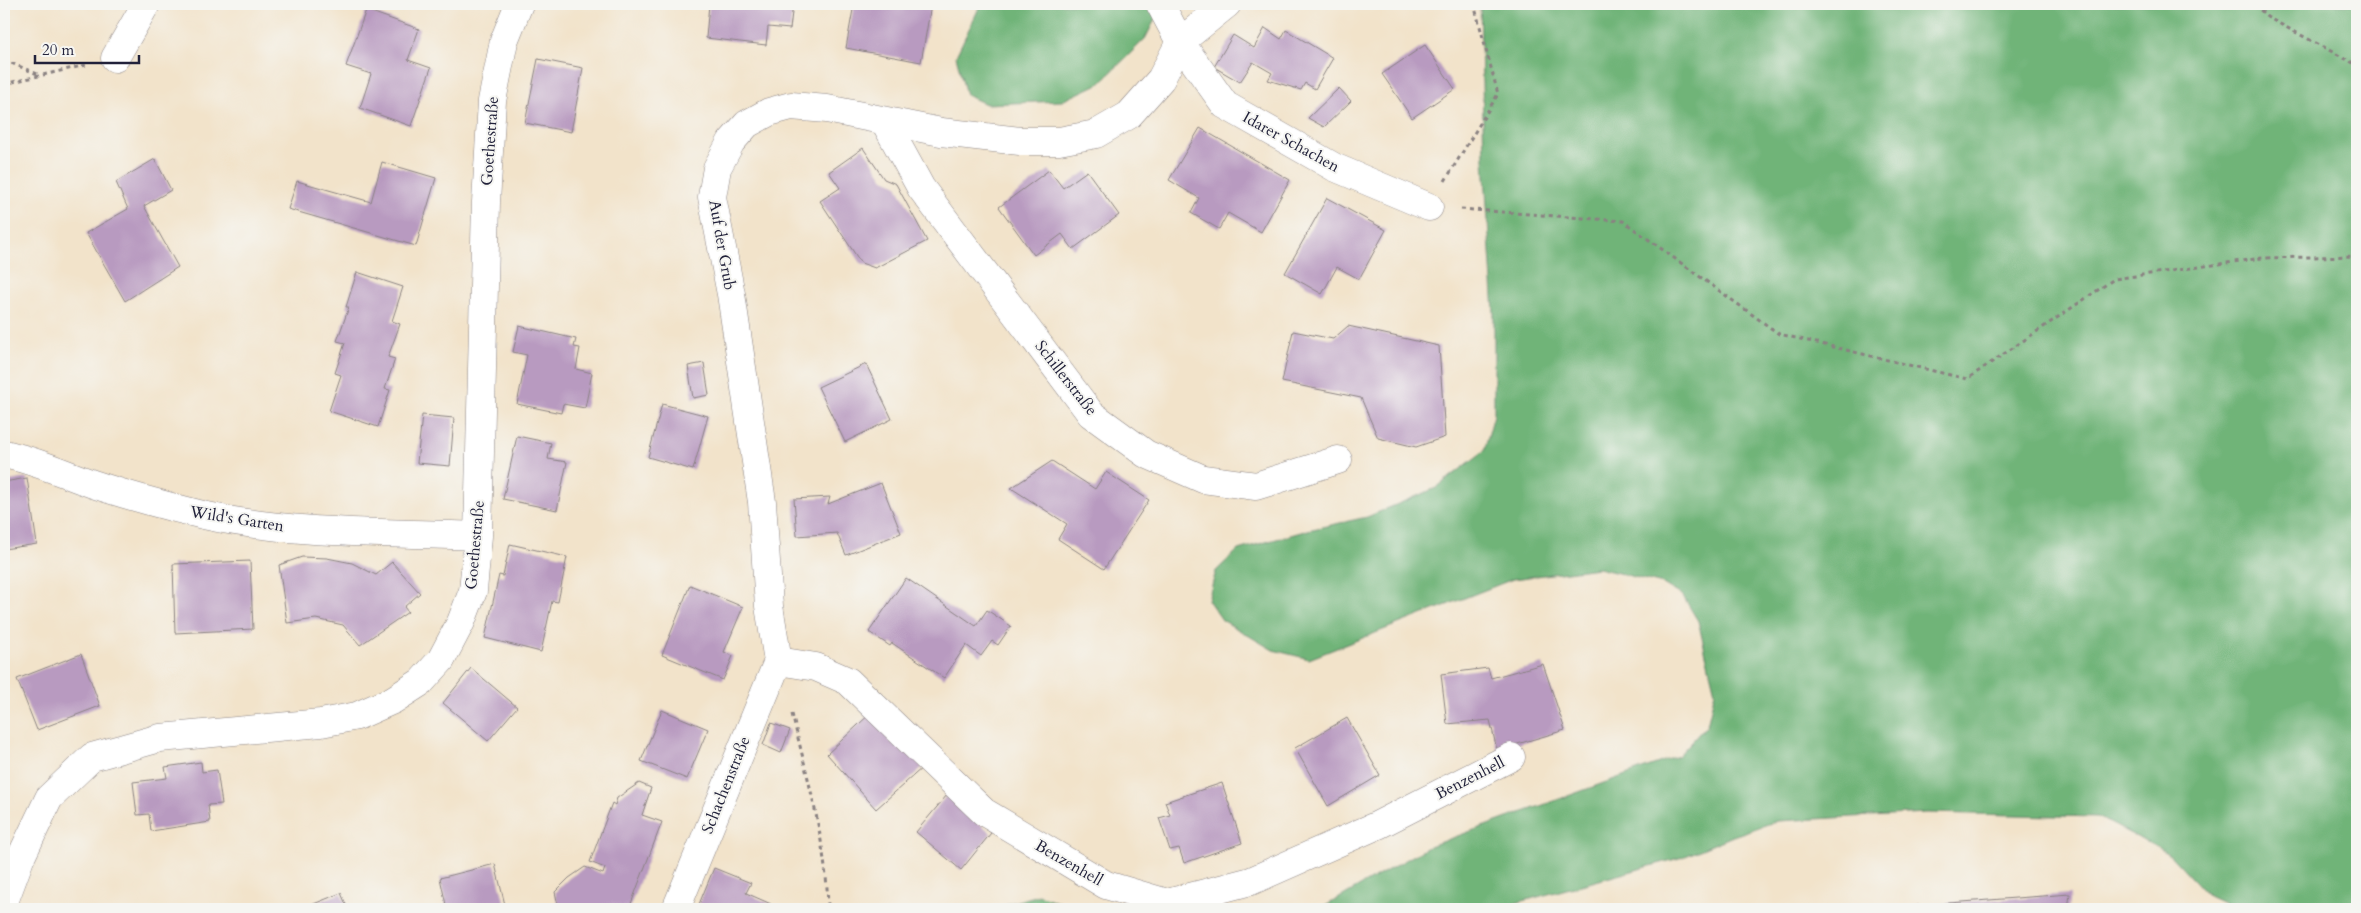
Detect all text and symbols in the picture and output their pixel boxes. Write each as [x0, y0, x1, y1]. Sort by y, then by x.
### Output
scale bar [35, 32, 139, 64]
text: 20 m [42, 40, 74, 60]
street label: Goethestraße [476, 96, 504, 186]
street label: Idarer Schachen [1239, 106, 1343, 178]
street label: Auf der Grub [703, 198, 741, 292]
street label: Schillerstraße [1030, 336, 1102, 420]
street label: Goethestraße [460, 499, 490, 591]
street label: Wild's Garten [187, 501, 286, 537]
street label: Schachenstraße [696, 733, 756, 837]
street label: Benzenhell [1432, 751, 1508, 805]
street label: Benzenhell [1031, 835, 1107, 891]

